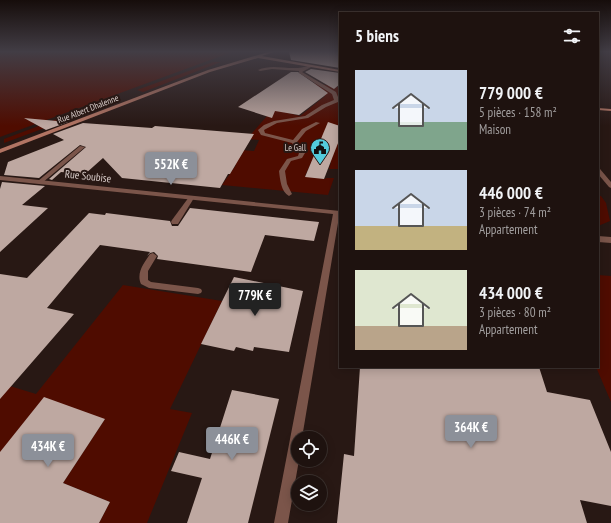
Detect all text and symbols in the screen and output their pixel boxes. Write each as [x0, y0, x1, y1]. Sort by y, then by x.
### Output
text: 5 biens [355, 25, 399, 47]
icon: filters [561, 25, 583, 47]
text: 779 000 € [479, 82, 543, 104]
icon: home [387, 86, 435, 134]
street label: Rue Albert Dhalenne [56, 92, 120, 125]
text: 5 pièces · 158 m² [479, 104, 557, 121]
text: Maison [479, 121, 511, 138]
public building icon: Le Gall [309, 137, 331, 165]
place label: Le Gall [285, 142, 307, 153]
pin: 552K € [138, 152, 204, 186]
text: 552K € [154, 156, 188, 173]
street label: Rue Soubise [64, 167, 112, 185]
text: 446 000 € [479, 182, 543, 204]
icon: home [387, 186, 435, 234]
text: 3 pièces · 74 m² [479, 204, 551, 221]
text: Appartement [479, 221, 538, 238]
text: 434 000 € [479, 282, 543, 304]
pin: 779K € [222, 283, 288, 317]
icon: home [387, 286, 435, 334]
text: 779K € [238, 287, 272, 304]
text: 3 pièces · 80 m² [479, 304, 551, 321]
text: Appartement [479, 321, 538, 338]
pin: 364K € [438, 415, 504, 449]
text: 364K € [454, 419, 488, 436]
pin: 446K € [199, 427, 265, 461]
text: 446K € [215, 431, 249, 448]
map controls [291, 431, 327, 511]
button: locate [291, 431, 327, 467]
pin: 434K € [15, 434, 81, 468]
text: 434K € [31, 438, 65, 455]
button: layers [291, 475, 327, 511]

